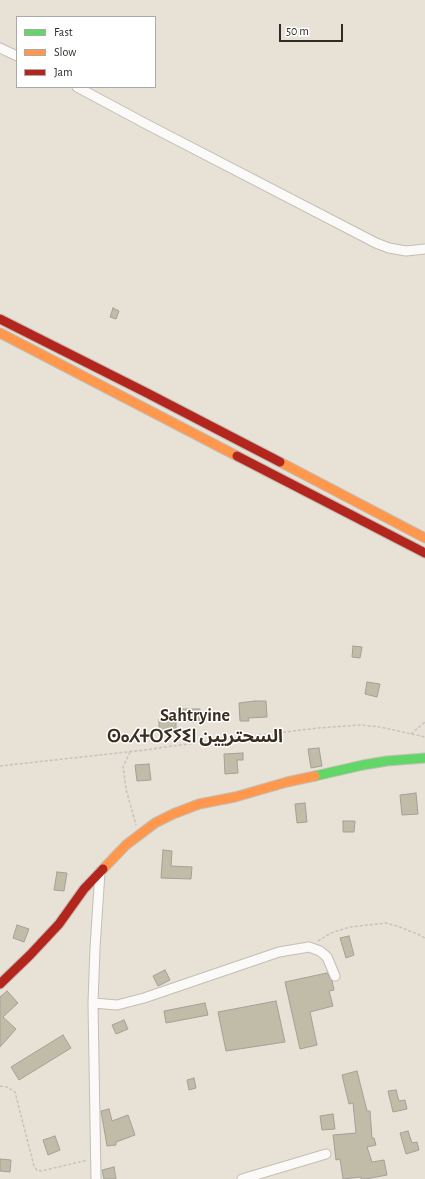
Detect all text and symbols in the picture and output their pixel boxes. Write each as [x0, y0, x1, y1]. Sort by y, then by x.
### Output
legend [16, 16, 156, 88]
scale bar [281, 16, 345, 42]
text: 50 m [286, 25, 309, 37]
text: Fast [54, 26, 73, 38]
text: Slow [54, 46, 76, 58]
text: Jam [54, 66, 73, 78]
district label: Sahtryine ⵙⴰⵃⵜⵔⵢⵢⵉⵏ السحتريين [107, 705, 283, 748]

